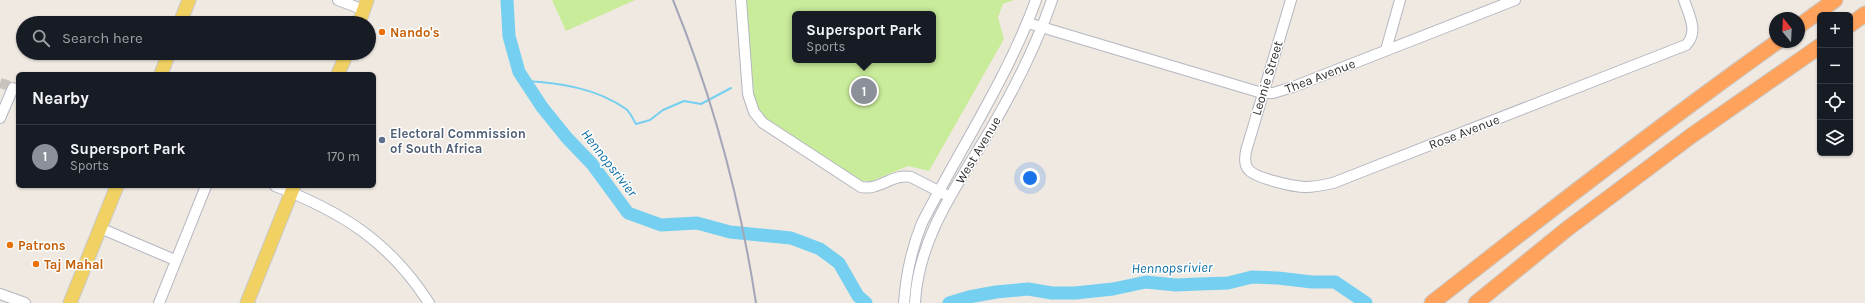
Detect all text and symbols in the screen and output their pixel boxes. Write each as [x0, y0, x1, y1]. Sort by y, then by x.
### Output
popup [792, 11, 936, 63]
north arrow [1769, 12, 1805, 48]
map controls [1817, 12, 1853, 156]
button: + [1817, 12, 1853, 48]
search box [16, 16, 376, 60]
text: Supersport Park [806, 21, 922, 39]
place label: Nando's [390, 25, 440, 40]
icon: search [30, 27, 52, 49]
marker: Nando's [377, 27, 387, 37]
text: Search here [62, 29, 143, 47]
text: Sports [806, 39, 845, 54]
street label: Leonie Street [1249, 39, 1285, 117]
button: − [1817, 48, 1853, 84]
street label: Thea Avenue [1283, 56, 1358, 96]
pin: 1 [851, 76, 877, 106]
button: locate [1817, 84, 1853, 120]
text: Nearby [32, 88, 89, 108]
street label: Rose Avenue [1427, 112, 1502, 152]
street label: West Avenue [952, 114, 1004, 186]
button: layers [1817, 120, 1853, 156]
place label: Electoral Commission of South Africa [390, 126, 526, 156]
water label: Hennopsrivier [577, 126, 641, 201]
marker: Electoral Commission of South Africa [377, 135, 387, 145]
text: Supersport Park [70, 140, 185, 158]
text: 1 [43, 149, 47, 164]
text: 170 m [327, 149, 360, 164]
text: Sports [70, 158, 109, 173]
your location [1020, 168, 1040, 188]
place label: Patrons [18, 238, 66, 253]
marker: Patrons [5, 240, 15, 250]
place label: Taj Mahal [44, 257, 104, 272]
marker: Taj Mahal [31, 259, 41, 269]
water label: Hennopsrivier [1131, 259, 1214, 277]

